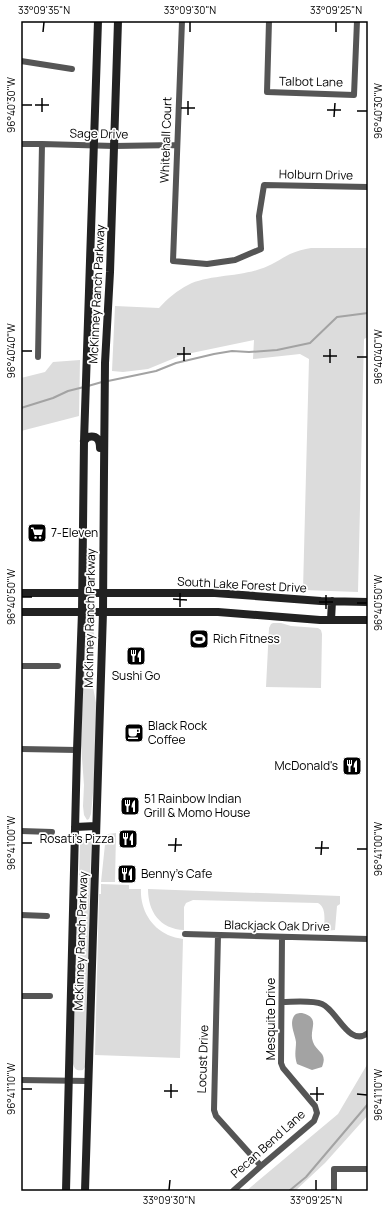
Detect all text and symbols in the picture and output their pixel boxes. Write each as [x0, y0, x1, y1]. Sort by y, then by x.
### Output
text: 33°09'35"N [18, 3, 70, 17]
text: 33°09'30"N [164, 3, 216, 17]
text: 33°09'25"N [310, 3, 362, 17]
street label: Talbot Lane [279, 72, 343, 91]
text: 96°40'30"W [4, 76, 18, 133]
text: 96°40'30"W [371, 82, 385, 139]
street label: Whitehall Court [155, 96, 176, 183]
street label: Sage Drive [70, 124, 128, 143]
street label: Holburn Drive [279, 165, 353, 184]
street label: McKinney Ranch Parkway [84, 223, 109, 364]
text: 96°40'40"W [4, 323, 18, 379]
text: 96°40'40"W [371, 329, 385, 385]
supermarket icon: 7-Eleven [26, 522, 48, 544]
place label: 7-Eleven [51, 524, 98, 541]
street label: McKinney Ranch Parkway [80, 547, 99, 688]
text: 96°40'50"W [4, 568, 18, 625]
street label: South Lake Forest Drive [177, 573, 307, 596]
text: 96°40'50"W [371, 574, 385, 631]
sports icon: Rich Fitness [188, 628, 210, 650]
place label: Rich Fitness [213, 630, 280, 647]
restaurant icon: Sushi Go [125, 645, 147, 667]
place label: Sushi Go [112, 667, 160, 684]
place label: Black Rock Coffee [148, 717, 208, 748]
cafe icon: Black Rock Coffee [123, 722, 145, 744]
restaurant icon: McDonald's [341, 755, 363, 777]
place label: McDonald's [275, 757, 338, 774]
place label: 51 Rainbow Indian Grill & Momo House [144, 790, 250, 821]
restaurant icon: 51 Rainbow Indian Grill & Momo House [119, 795, 141, 817]
text: 96°41'00"W [4, 815, 18, 870]
text: 96°41'00"W [371, 821, 385, 876]
restaurant icon: Rosati's Pizza [117, 828, 139, 850]
place label: Rosati's Pizza [40, 830, 114, 847]
restaurant icon: Benny's Cafe [116, 863, 138, 885]
place label: Benny's Cafe [141, 865, 212, 882]
street label: McKinney Ranch Parkway [70, 870, 91, 1011]
street label: Blackjack Oak Drive [224, 916, 330, 935]
street label: Mesquite Drive [262, 978, 279, 1060]
street label: Locust Drive [193, 1024, 212, 1094]
text: 96°41'10"W [4, 1062, 18, 1115]
text: 96°41'10"W [371, 1068, 385, 1121]
street label: Pecan Bend Lane [227, 1106, 309, 1182]
text: 33°09'30"N [143, 1193, 195, 1207]
text: 33°09'25"N [290, 1193, 342, 1207]

